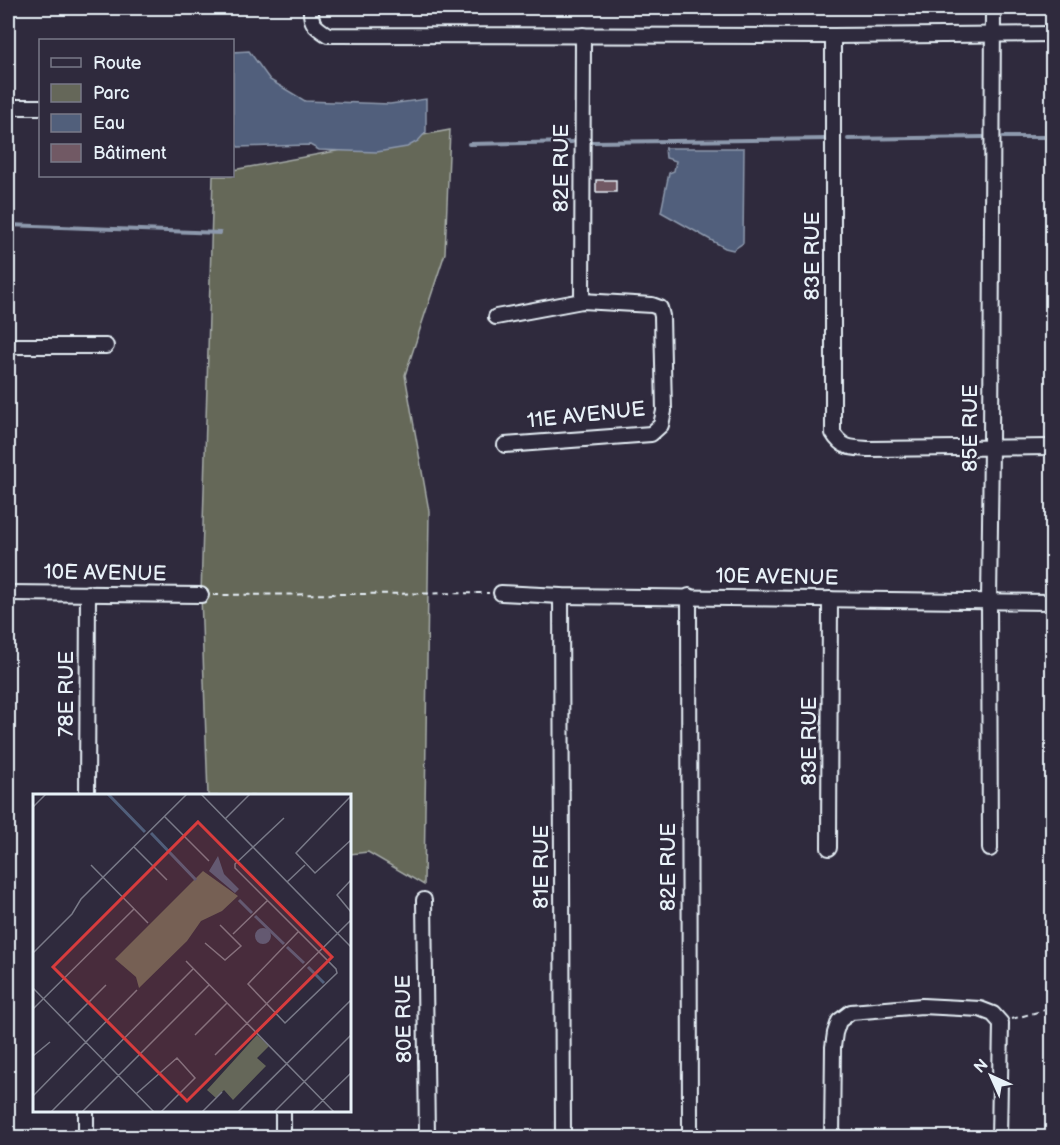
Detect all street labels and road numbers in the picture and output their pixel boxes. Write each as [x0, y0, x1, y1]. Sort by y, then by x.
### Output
street label: 82E RUE [549, 124, 574, 212]
street label: 83E RUE [800, 212, 825, 300]
street label: 85E RUE [958, 384, 983, 472]
street label: 11E AVENUE [526, 396, 646, 434]
street label: 10E AVENUE [43, 559, 167, 587]
street label: 10E AVENUE [715, 563, 839, 591]
street label: 78E RUE [54, 651, 79, 737]
street label: 83E RUE [797, 697, 822, 785]
street label: 82E RUE [656, 823, 681, 911]
street label: 81E RUE [529, 825, 554, 909]
street label: 80E RUE [391, 975, 417, 1063]

